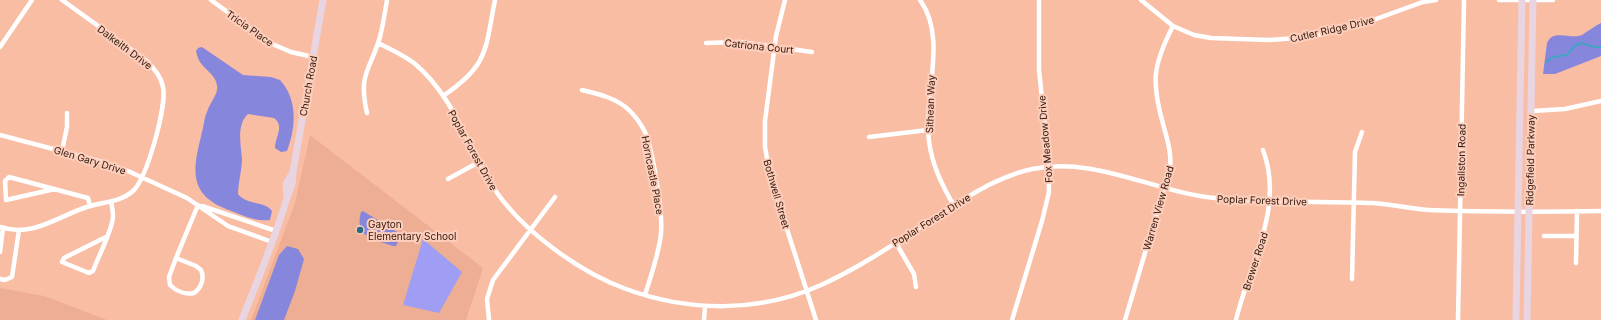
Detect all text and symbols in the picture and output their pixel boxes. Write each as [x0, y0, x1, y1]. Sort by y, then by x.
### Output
street label: Tricia Place [224, 7, 276, 49]
street label: Cutler Ridge Drive [1289, 13, 1375, 45]
street label: Dalkeith Drive [95, 22, 155, 72]
street label: Catriona Court [724, 36, 795, 56]
street label: Church Road [297, 55, 319, 117]
street label: Sithean Way [923, 74, 937, 134]
street label: Fox Meadow Drive [1035, 95, 1055, 183]
street label: Poplar Forest Drive [446, 108, 500, 192]
street label: Ridgefield Parkway [1523, 114, 1537, 206]
street label: Ingallston Road [1454, 124, 1468, 196]
street label: Horncastle Place [639, 134, 667, 216]
street label: Glen Gary Drive [53, 143, 128, 177]
street label: Bothwell Street [761, 158, 793, 231]
street label: Warren View Road [1140, 164, 1176, 252]
street label: Poplar Forest Drive [890, 191, 973, 249]
street label: Poplar Forest Drive [1217, 192, 1307, 208]
place label: Gayton Elementary School [368, 218, 457, 242]
marker: Gayton Elementary School [355, 225, 365, 235]
street label: Brewer Road [1240, 230, 1270, 292]

